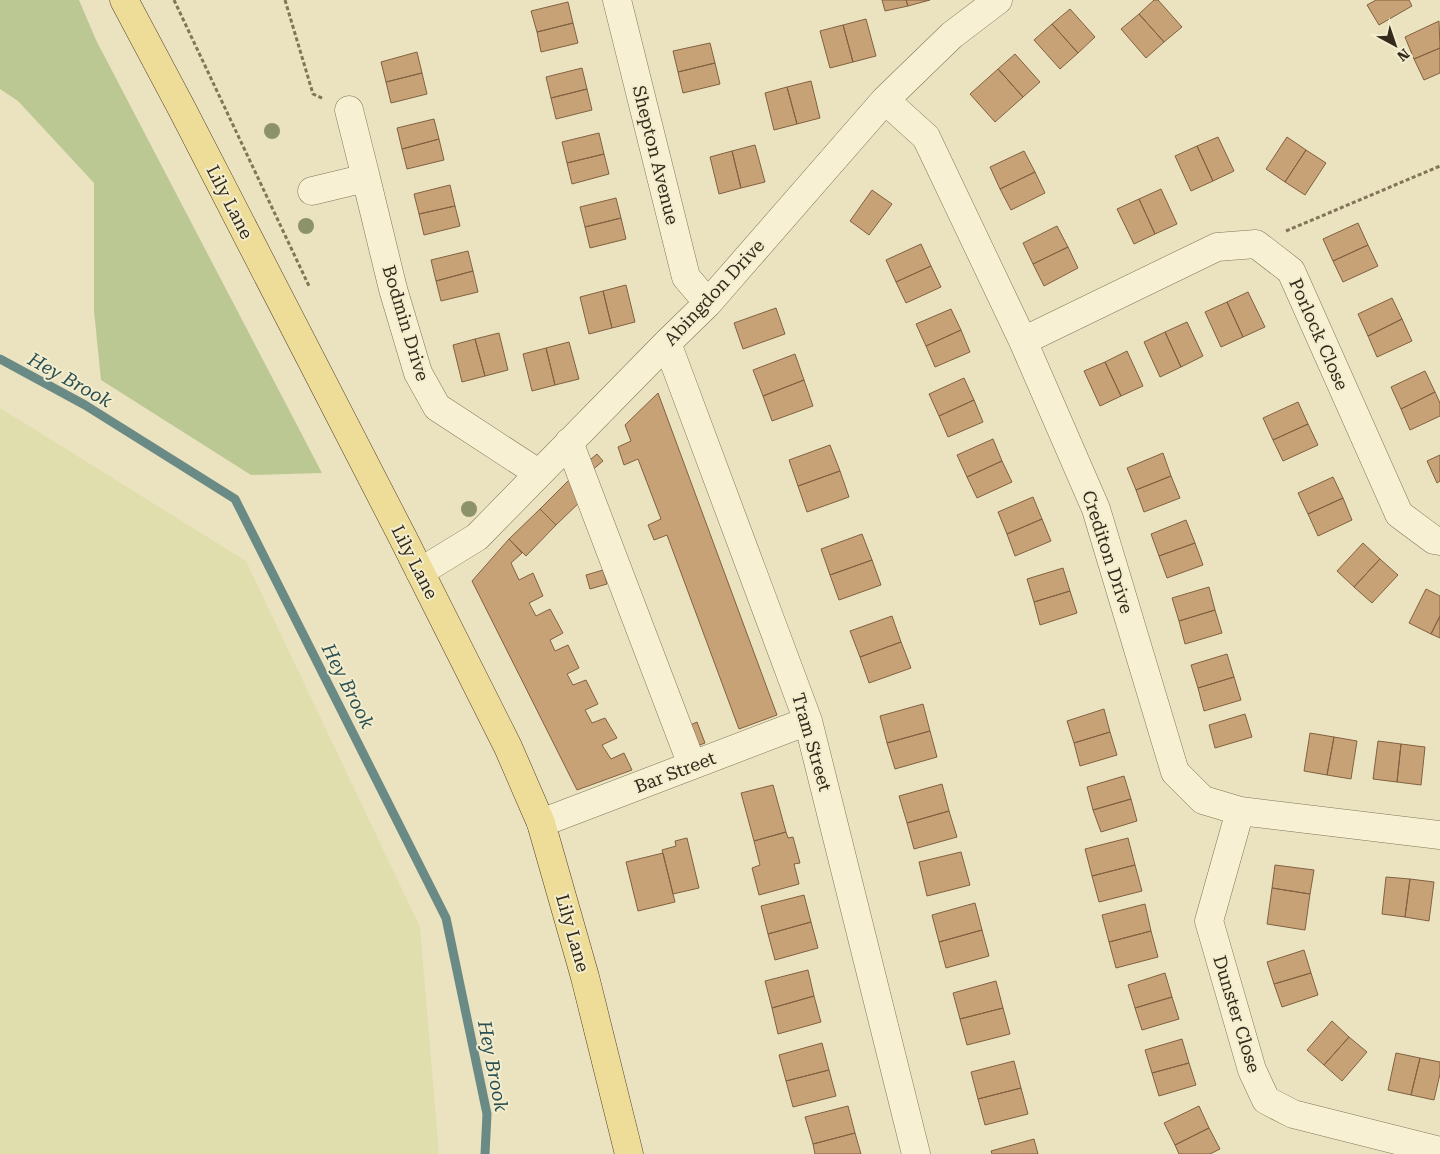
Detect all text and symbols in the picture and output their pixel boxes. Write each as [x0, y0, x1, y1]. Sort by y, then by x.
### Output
north arrow [1370, 20, 1420, 70]
text: N [1394, 45, 1413, 65]
street label: Shepton Avenue [629, 83, 683, 227]
street label: Lily Lane [202, 161, 258, 243]
street label: Abingdon Drive [659, 235, 769, 349]
street label: Bodmin Drive [378, 263, 434, 384]
street label: Porlock Close [1285, 275, 1353, 393]
water label: Hey Brook [23, 347, 117, 413]
street label: Crediton Drive [1078, 488, 1138, 616]
street label: Lily Lane [387, 521, 443, 603]
water label: Hey Brook [316, 639, 380, 733]
street label: Tram Street [788, 690, 836, 794]
street label: Bar Street [631, 747, 719, 797]
street label: Lily Lane [552, 892, 594, 975]
street label: Dunster Close [1209, 953, 1265, 1075]
water label: Hey Brook [473, 1017, 513, 1114]

